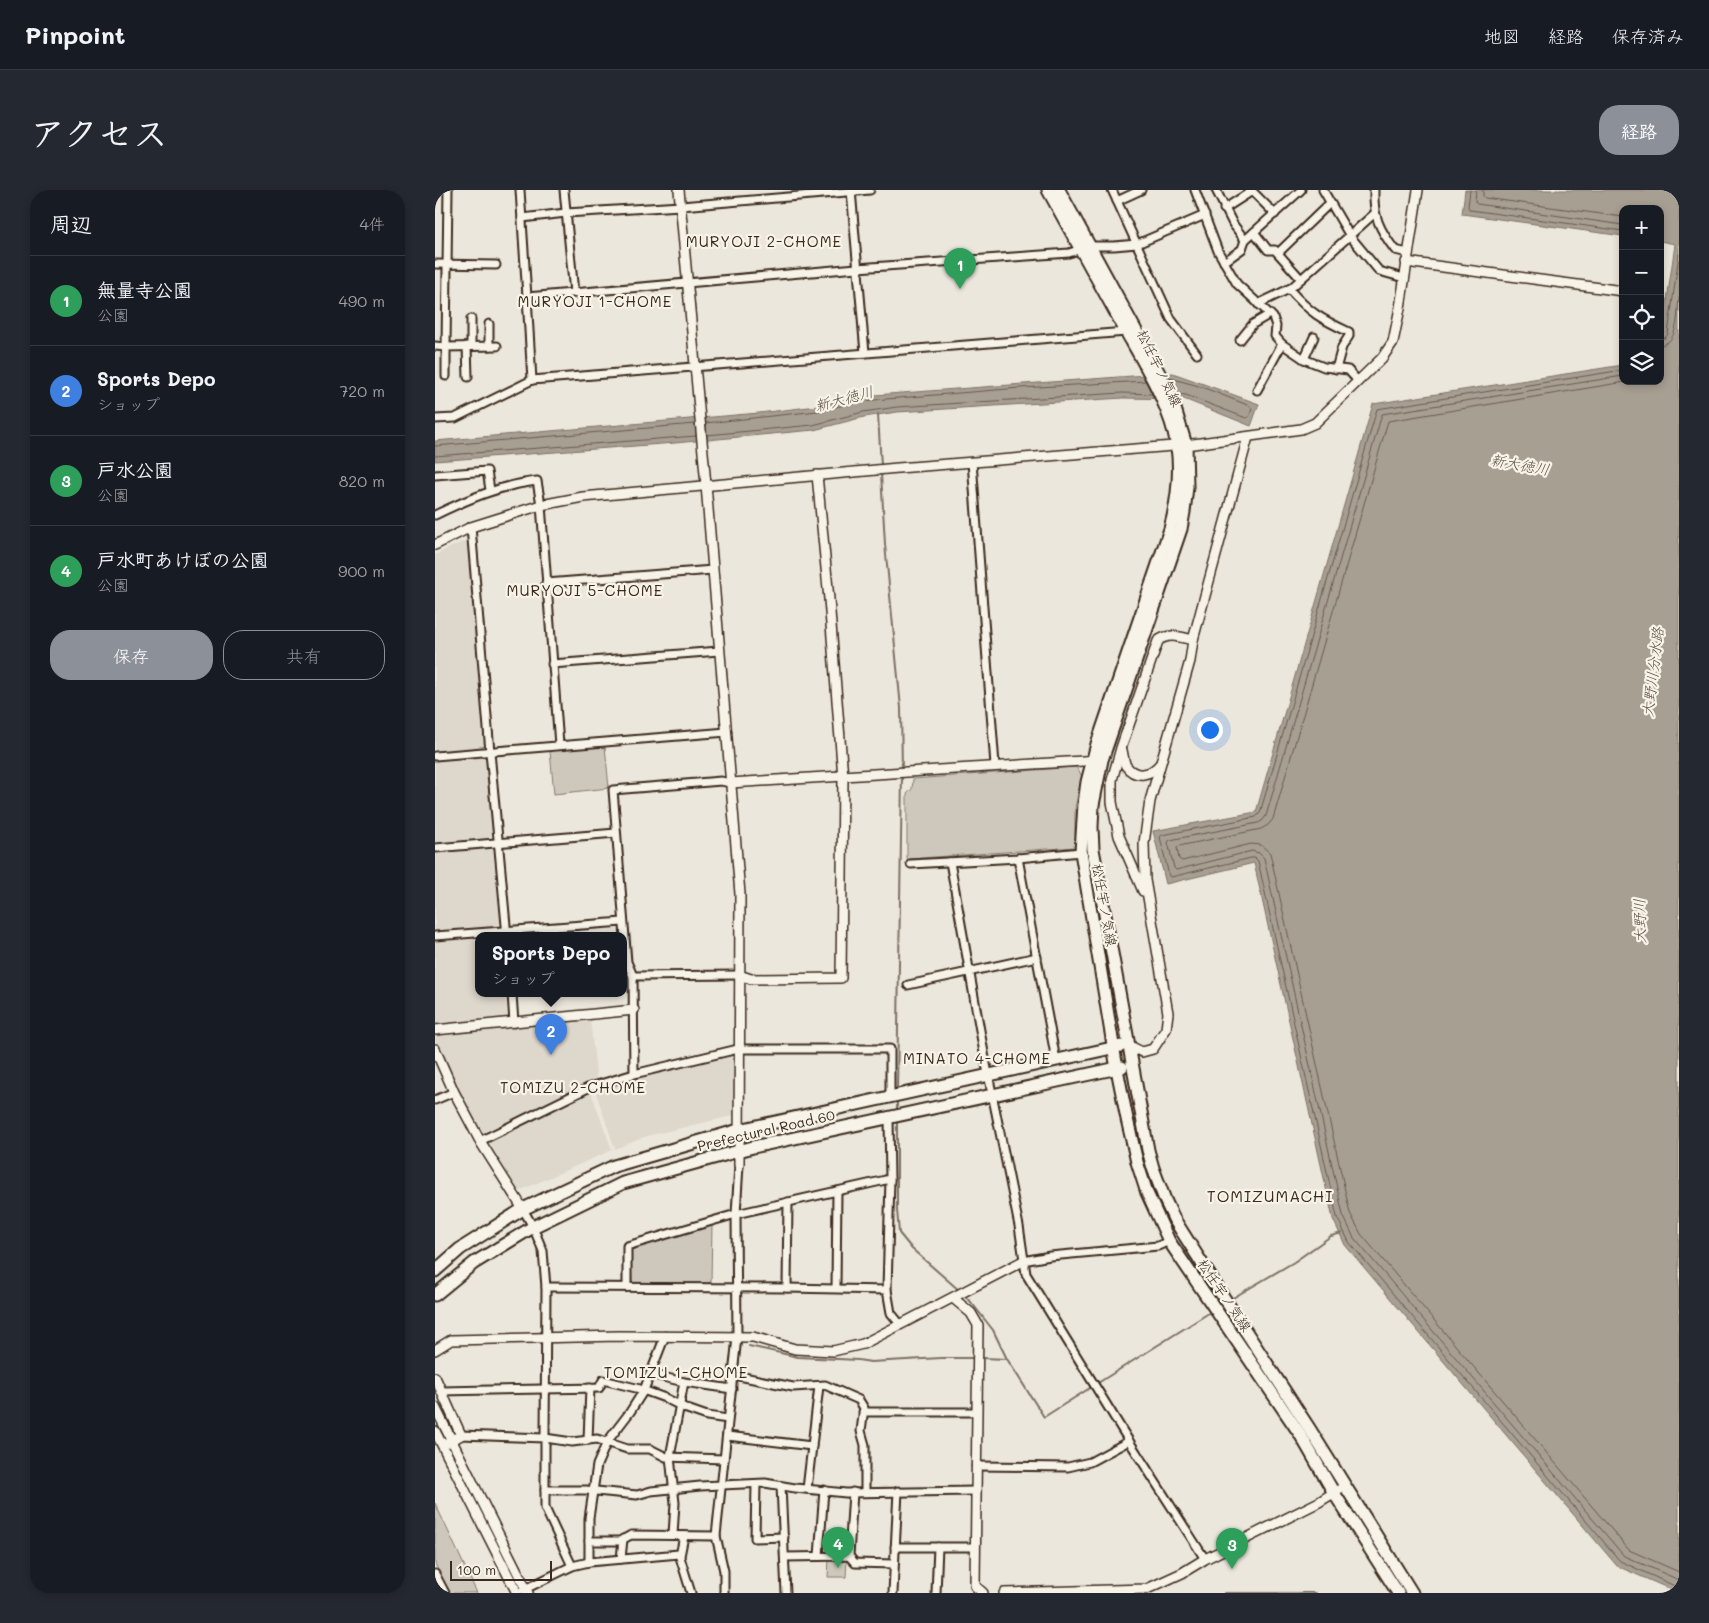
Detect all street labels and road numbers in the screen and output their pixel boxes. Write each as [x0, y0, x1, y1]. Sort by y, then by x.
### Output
street label: 松任宇ノ気線 [1133, 326, 1187, 410]
street label: 松任宇ノ気線 [1088, 862, 1122, 948]
street label: Prefectural Road 60 [695, 1105, 837, 1155]
street label: 松任宇ノ気線 [1194, 1255, 1256, 1335]

